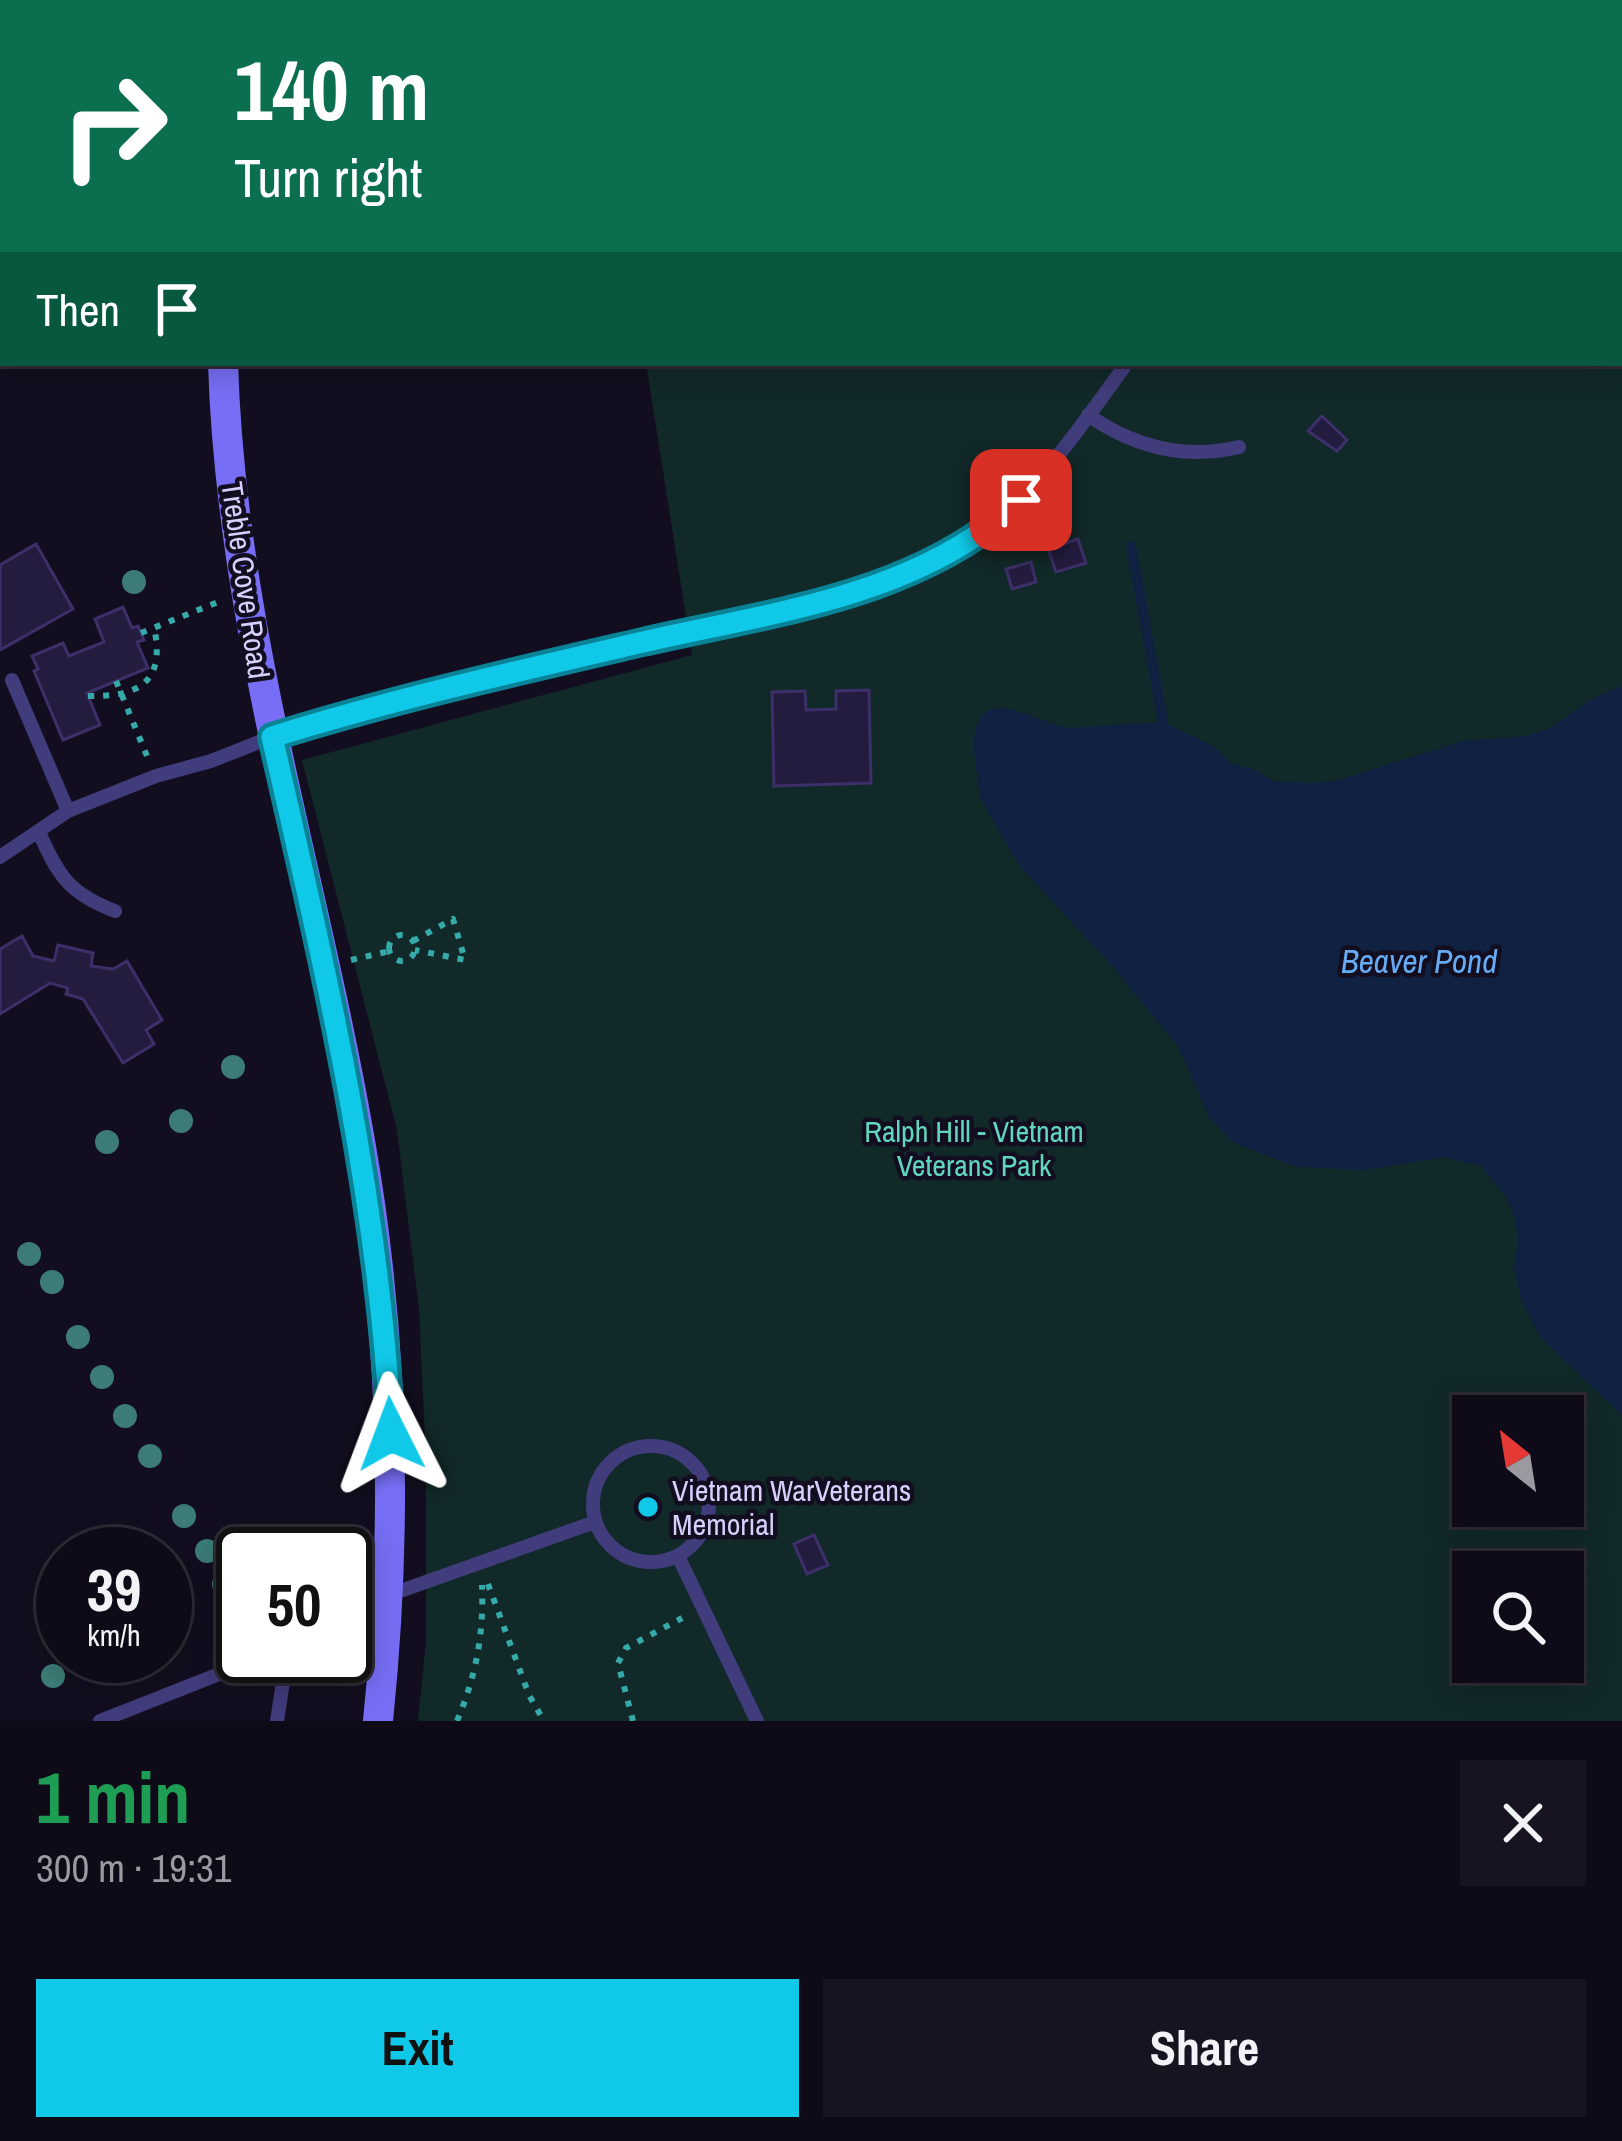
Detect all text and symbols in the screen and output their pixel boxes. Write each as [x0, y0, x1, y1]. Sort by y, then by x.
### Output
text: 140 m [234, 33, 429, 146]
icon: right [36, 48, 192, 204]
text: Turn right [234, 141, 422, 214]
icon: arrive [144, 276, 210, 342]
text: Then [36, 279, 120, 340]
pin [970, 449, 1072, 551]
icon: arrive [988, 467, 1054, 533]
street label: Treble Cove Road [212, 479, 280, 681]
water label: Beaver Pond [1341, 939, 1498, 983]
park label: Ralph Hill - Vietnam Veterans Park [864, 1111, 1084, 1185]
position arrow [328, 1371, 454, 1497]
north arrow [1452, 1395, 1584, 1527]
map controls [1452, 1395, 1584, 1683]
place label: Vietnam WarVeterans Memorial [672, 1470, 911, 1544]
marker: Vietnam WarVeterans Memorial [635, 1494, 661, 1520]
speed limit sign: 50 [216, 1527, 372, 1683]
text: 39 [87, 1549, 141, 1630]
button: search [1452, 1551, 1584, 1683]
text: km/h [87, 1615, 141, 1655]
text: 1 min [36, 1748, 190, 1845]
button: close [1460, 1760, 1586, 1886]
text: 300 m · 19:31 [36, 1842, 232, 1894]
button: Exit [36, 1979, 799, 2117]
button: Share [823, 1979, 1586, 2117]

